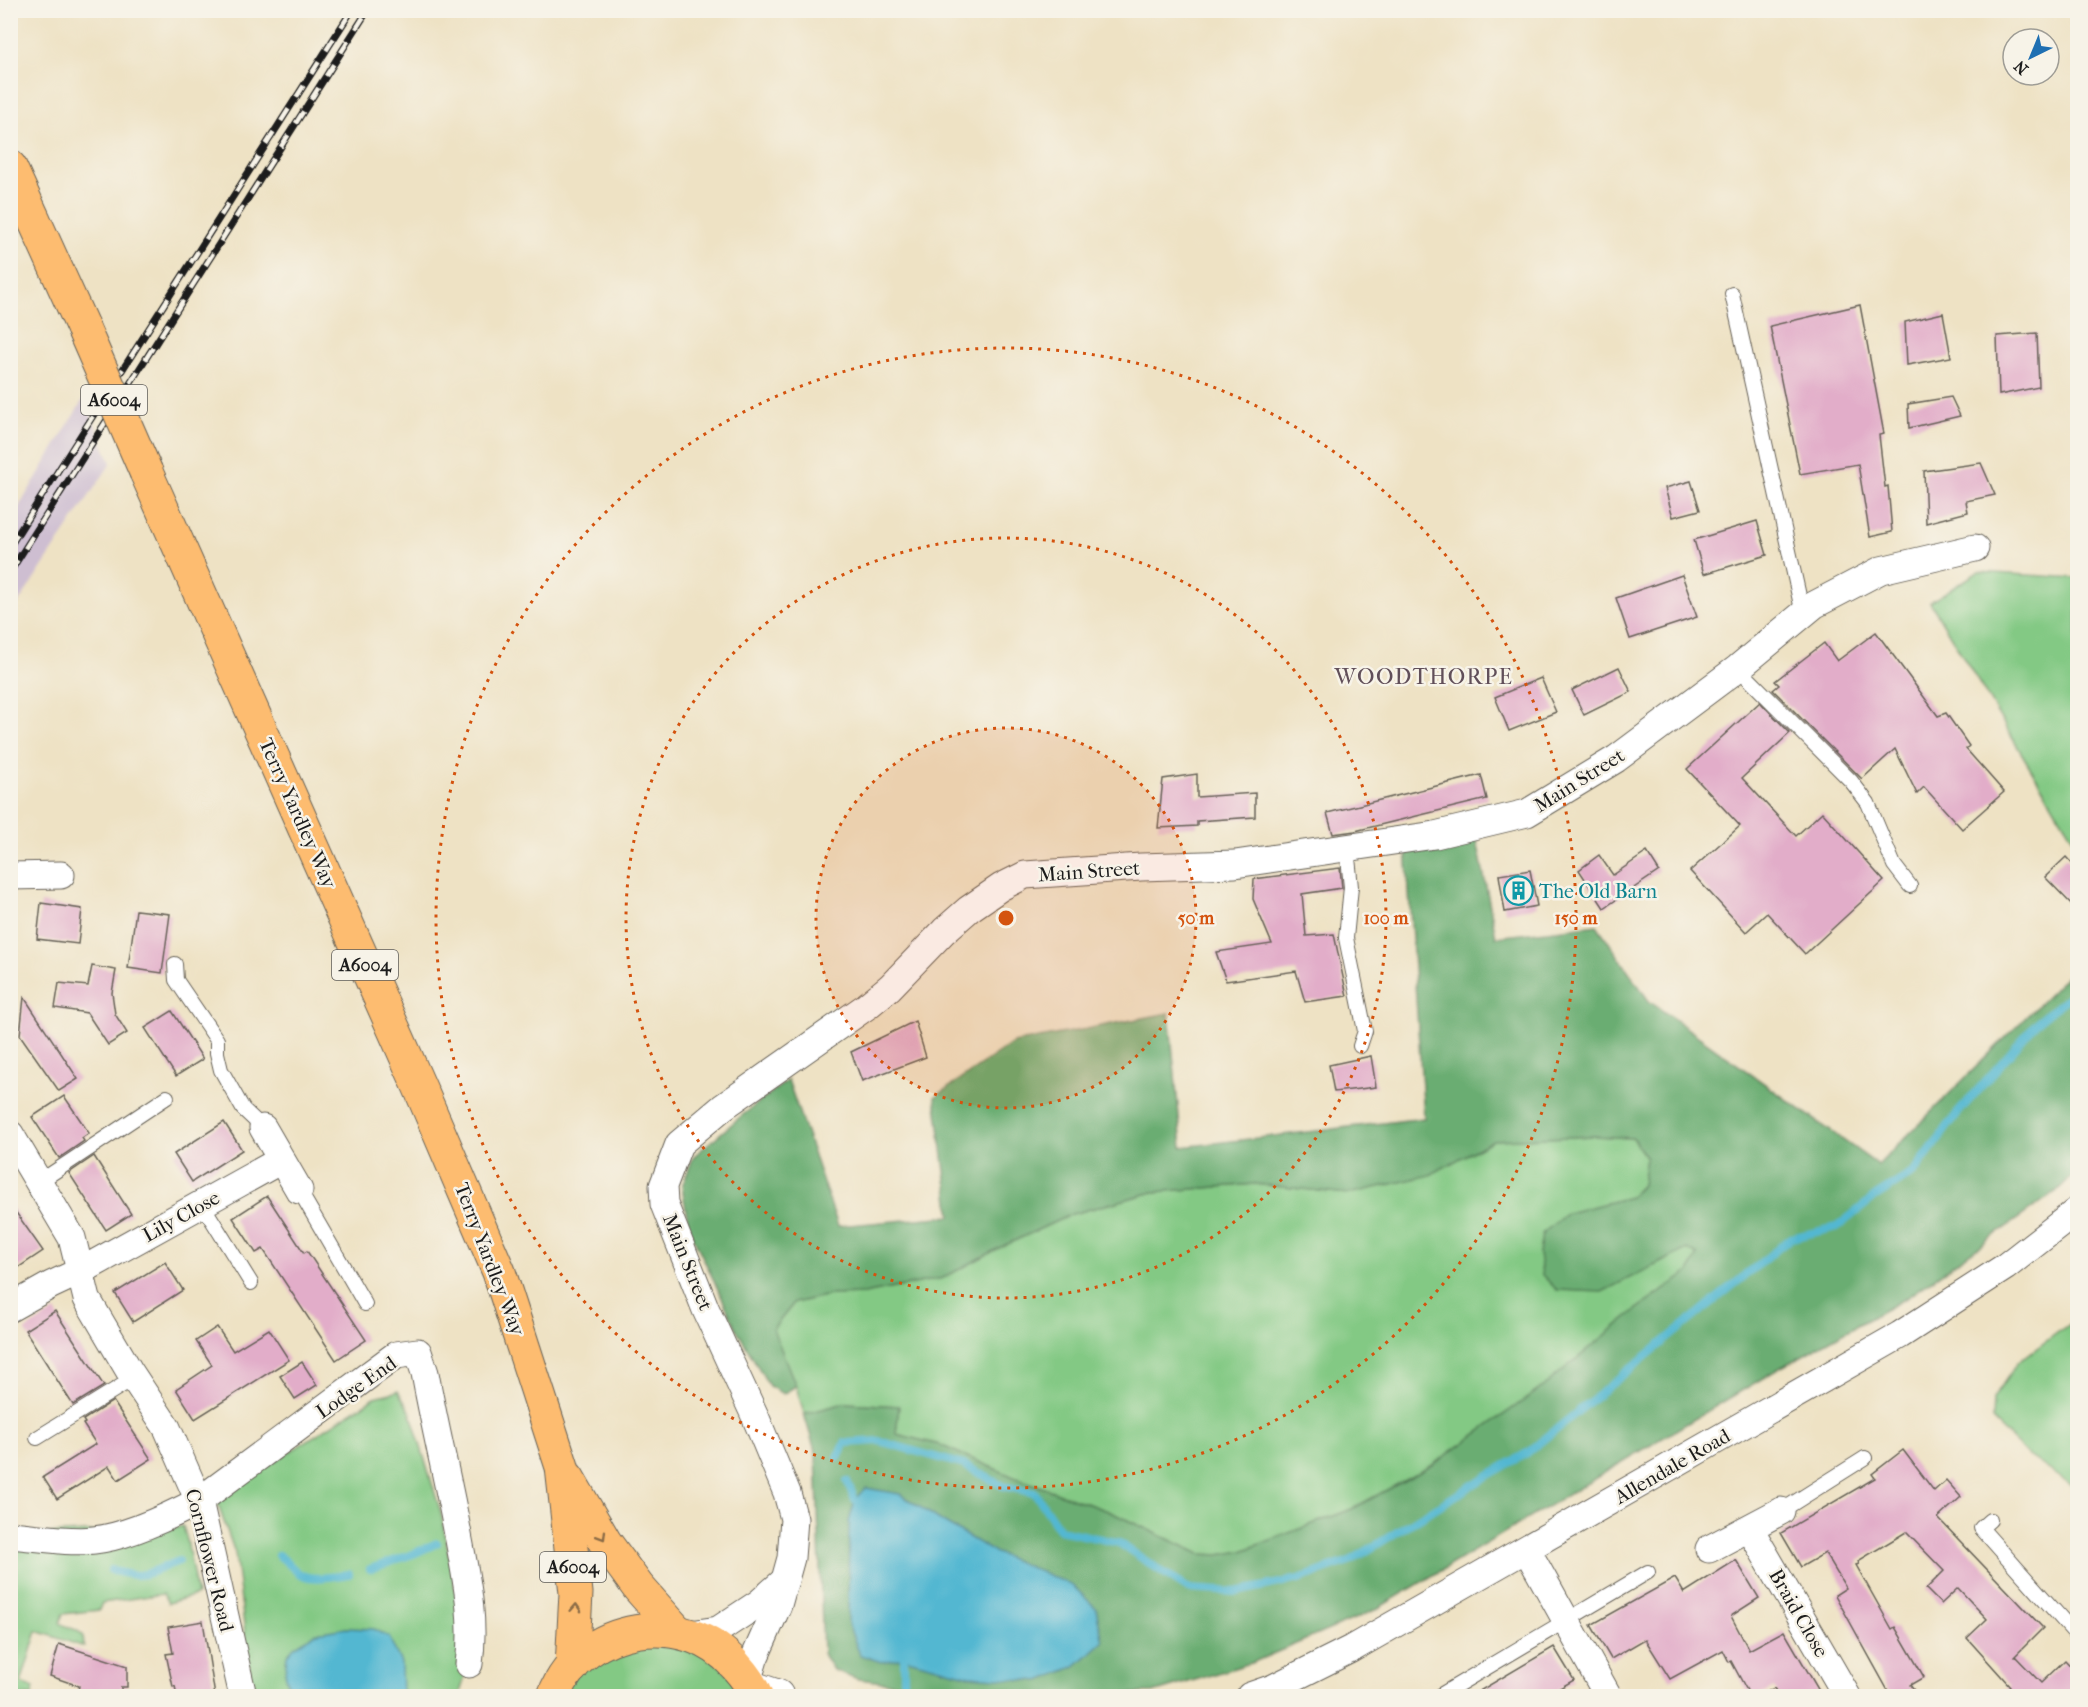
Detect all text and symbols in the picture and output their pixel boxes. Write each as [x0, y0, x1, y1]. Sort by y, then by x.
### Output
north arrow [2001, 27, 2061, 87]
text: N [2010, 56, 2032, 79]
road number: A6004 [81, 385, 147, 415]
district label: WOODTHORPE [1333, 664, 1514, 690]
street label: Terry Yardley Way [254, 735, 342, 893]
street label: Main Street [1530, 744, 1629, 817]
street label: Main Street [1037, 856, 1141, 887]
building icon: The Old Barn [1502, 875, 1534, 907]
place label: The Old Barn [1539, 880, 1657, 903]
centre of rings [996, 908, 1016, 928]
text: 50 m [1178, 908, 1215, 929]
text: 100 m [1363, 908, 1410, 929]
text: 150 m [1555, 908, 1598, 929]
road number: A6004 [332, 950, 398, 980]
street label: Terry Yardley Way [450, 1180, 530, 1340]
street label: Lily Close [139, 1186, 224, 1247]
street label: Main Street [658, 1211, 717, 1314]
street label: Lodge End [312, 1351, 402, 1423]
street label: Allendale Road [1610, 1424, 1735, 1509]
street label: Cornflower Road [181, 1486, 239, 1635]
one-way arrow [594, 1530, 606, 1540]
road number: A6004 [540, 1552, 606, 1582]
street label: Braid Close [1764, 1565, 1833, 1662]
one-way arrow [569, 1604, 582, 1613]

